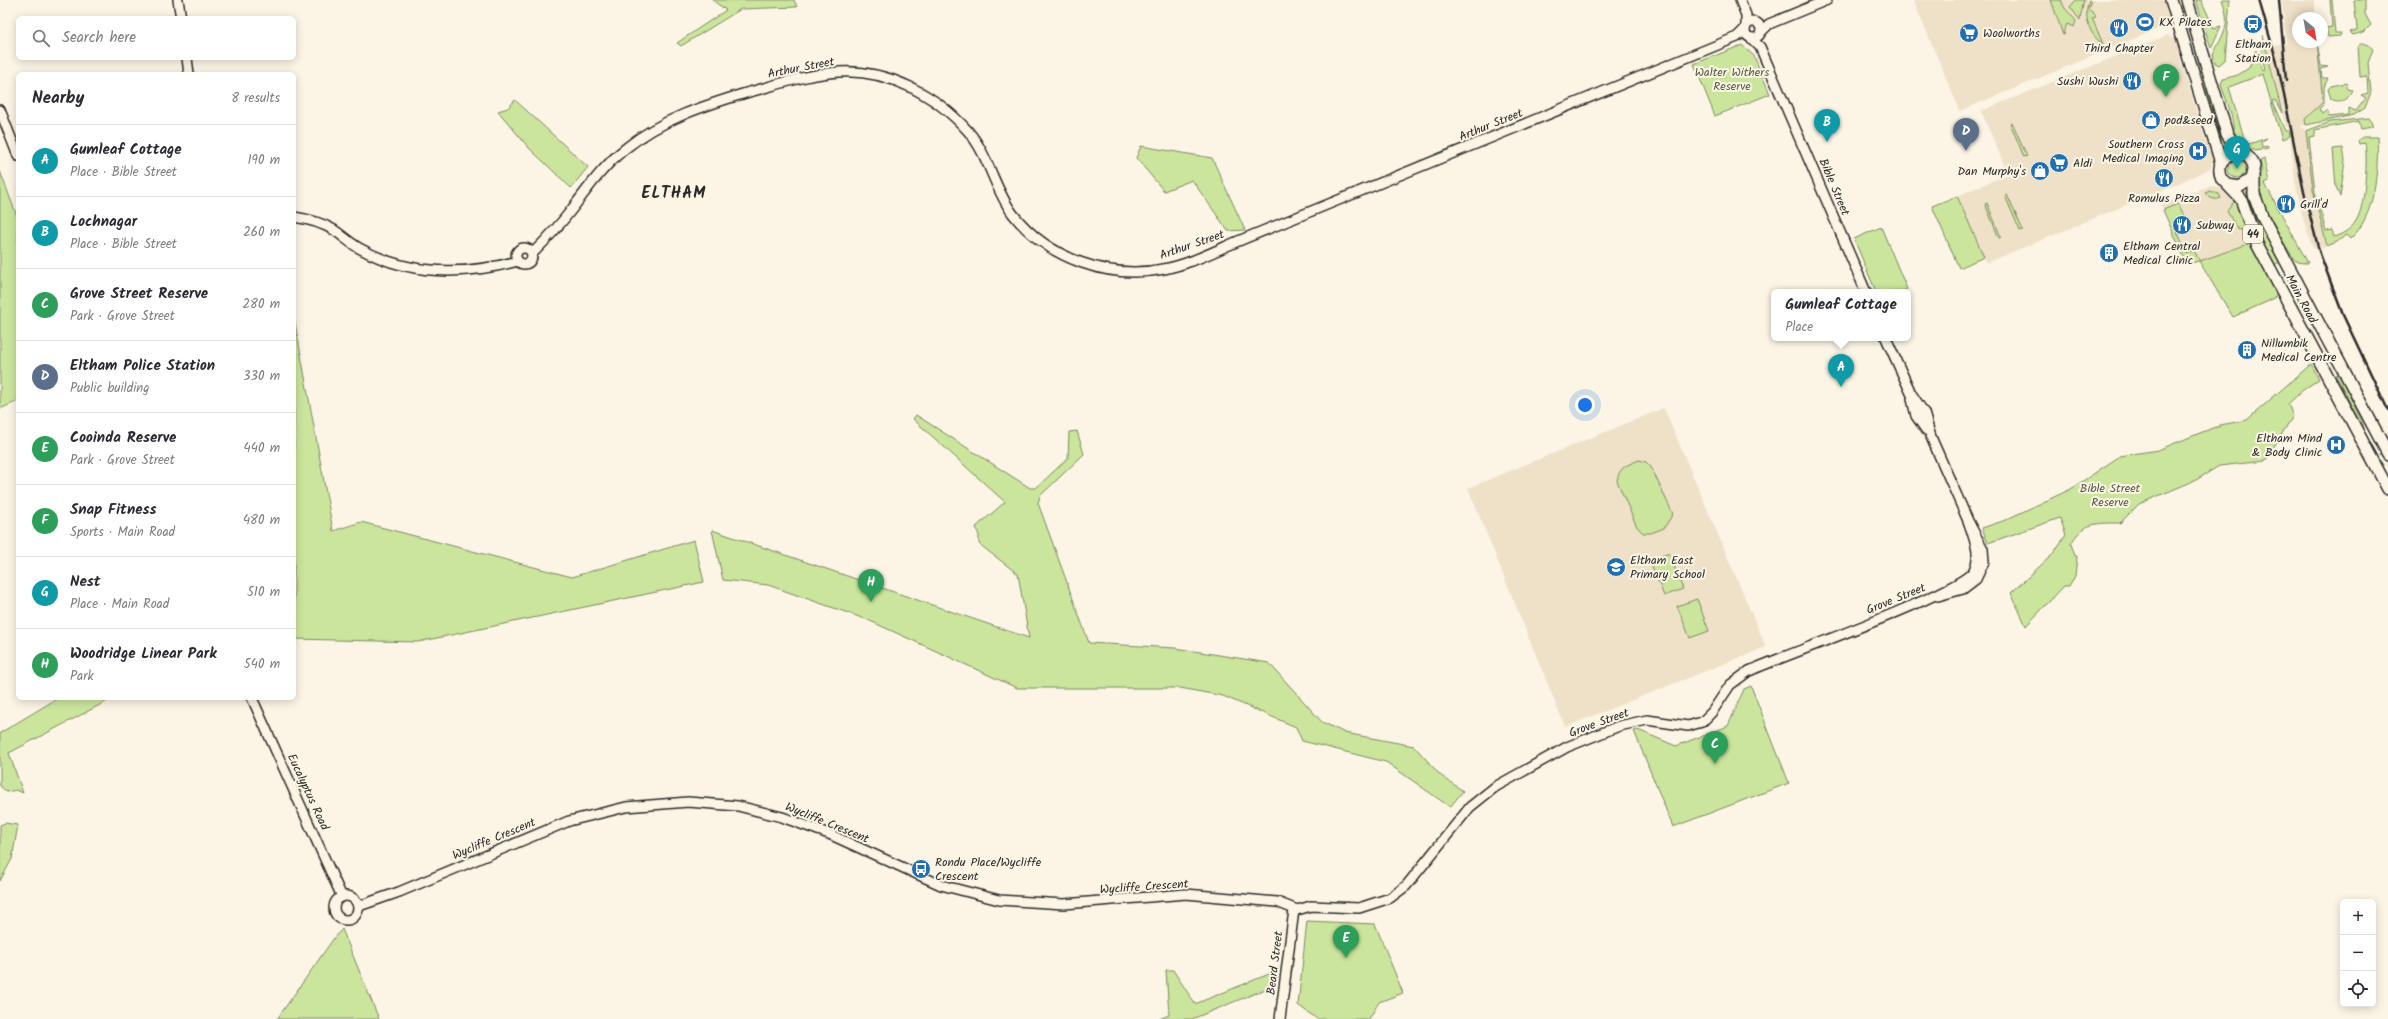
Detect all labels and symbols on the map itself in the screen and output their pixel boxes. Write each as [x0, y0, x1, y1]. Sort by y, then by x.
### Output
sports icon: KX Pilates [2134, 11, 2156, 33]
north arrow [2292, 12, 2328, 48]
place label: KX Pilates [2159, 13, 2212, 32]
bus stop icon: Eltham Station [2242, 13, 2264, 35]
restaurant icon: Third Chapter [2108, 17, 2130, 39]
supermarket icon: Woolworths [1958, 22, 1980, 44]
place label: Woolworths [1983, 24, 2040, 43]
place label: Eltham Station [2235, 35, 2272, 68]
place label: Third Chapter [2084, 39, 2155, 58]
street label: Arthur Street [766, 52, 836, 84]
park label: Walter Withers Reserve [1695, 63, 1769, 96]
pin: F [2153, 64, 2179, 97]
restaurant icon: Sushi Wushi [2121, 70, 2143, 92]
place label: Sushi Wushi [2057, 72, 2119, 91]
street label: Arthur Street [1456, 103, 1526, 146]
pin: B [1814, 109, 1840, 142]
shop icon: pod&seed [2140, 109, 2162, 131]
place label: pod&seed [2164, 111, 2214, 130]
pin: D [1953, 118, 1979, 151]
place label: Southern Cross Medical Imaging [2102, 135, 2184, 168]
pin: G [2224, 136, 2250, 169]
hospital icon: Southern Cross Medical Imaging [2187, 140, 2209, 162]
supermarket icon: Aldi [2048, 152, 2070, 174]
place label: Aldi [2073, 154, 2093, 173]
street label: Bible Street [1813, 155, 1855, 219]
shop icon: Dan Murphy's [2029, 160, 2051, 182]
place label: Dan Murphy's [1958, 162, 2026, 181]
restaurant icon: Romulus Pizza [2153, 167, 2175, 189]
district label: ELTHAM [642, 181, 706, 206]
place label: Romulus Pizza [2128, 189, 2200, 208]
restaurant icon: Grill'd [2275, 193, 2297, 215]
place label: Grill'd [2300, 195, 2329, 214]
restaurant icon: Subway [2171, 214, 2193, 236]
place label: Subway [2196, 216, 2234, 235]
street label: Arthur Street [1157, 225, 1227, 265]
road number: 44 [2243, 225, 2263, 243]
place label: Eltham Central Medical Clinic [2123, 237, 2200, 270]
building icon: Eltham Central Medical Clinic [2098, 242, 2120, 264]
street label: Main Road [2280, 271, 2322, 328]
place label: Nillumbik Medical Centre [2261, 334, 2337, 367]
building icon: Nillumbik Medical Centre [2236, 339, 2258, 361]
pin: A [1828, 354, 1854, 387]
your location [1575, 395, 1595, 415]
place label: Eltham Mind & Body Clinic [2252, 429, 2323, 462]
hospital icon: Eltham Mind & Body Clinic [2325, 434, 2347, 456]
park label: Bible Street Reserve [2080, 479, 2141, 512]
place label: Eltham East Primary School [1630, 551, 1705, 584]
school or university icon: Eltham East Primary School [1605, 556, 1627, 578]
pin: H [858, 569, 884, 602]
street label: Grove Street [1863, 578, 1929, 620]
street label: Grove Street [1566, 703, 1632, 743]
pin: C [1702, 731, 1728, 764]
street label: Eucalyptus Road [282, 751, 334, 834]
street label: Wycliffe Crescent [782, 798, 872, 849]
street label: Wycliffe Crescent [449, 813, 539, 865]
place label: Rondu Place/Wycliffe Crescent [935, 853, 1042, 886]
bus stop icon: Rondu Place/Wycliffe Crescent [910, 858, 932, 880]
street label: Wycliffe Crescent [1099, 874, 1189, 900]
pin: E [1333, 925, 1359, 958]
street label: Beard Street [1262, 930, 1288, 996]

